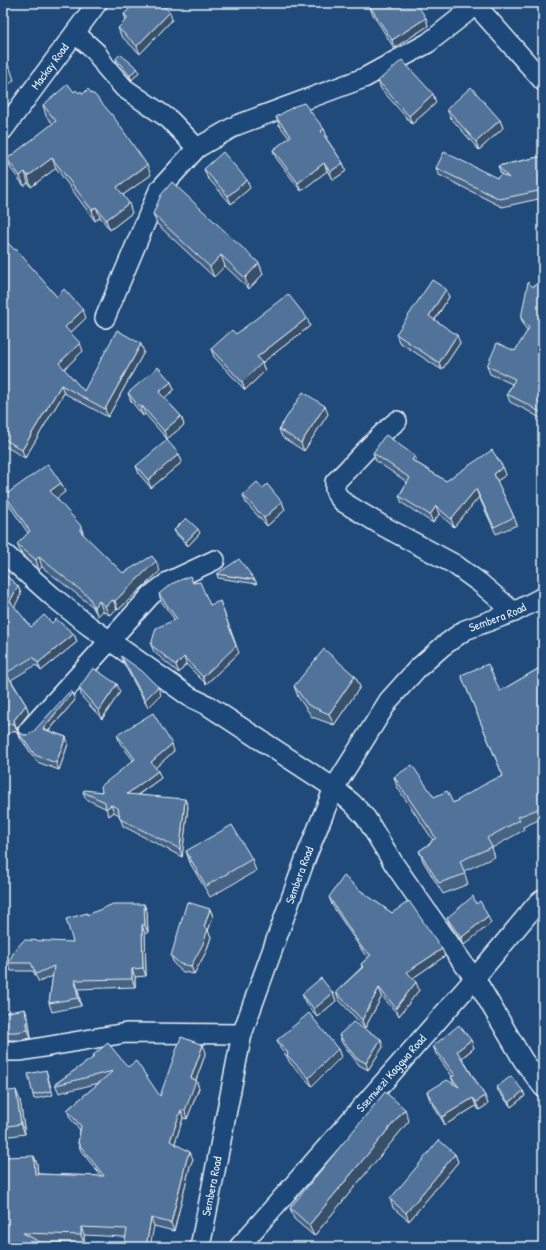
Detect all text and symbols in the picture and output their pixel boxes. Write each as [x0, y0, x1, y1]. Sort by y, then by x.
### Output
street label: Mackay Road [27, 39, 73, 93]
street label: Sembera Road [466, 598, 529, 636]
street label: Sembera Road [281, 843, 318, 906]
street label: Ssemwezi Kaggwa Road [352, 1030, 430, 1116]
street label: Sembera Road [197, 1155, 226, 1217]

